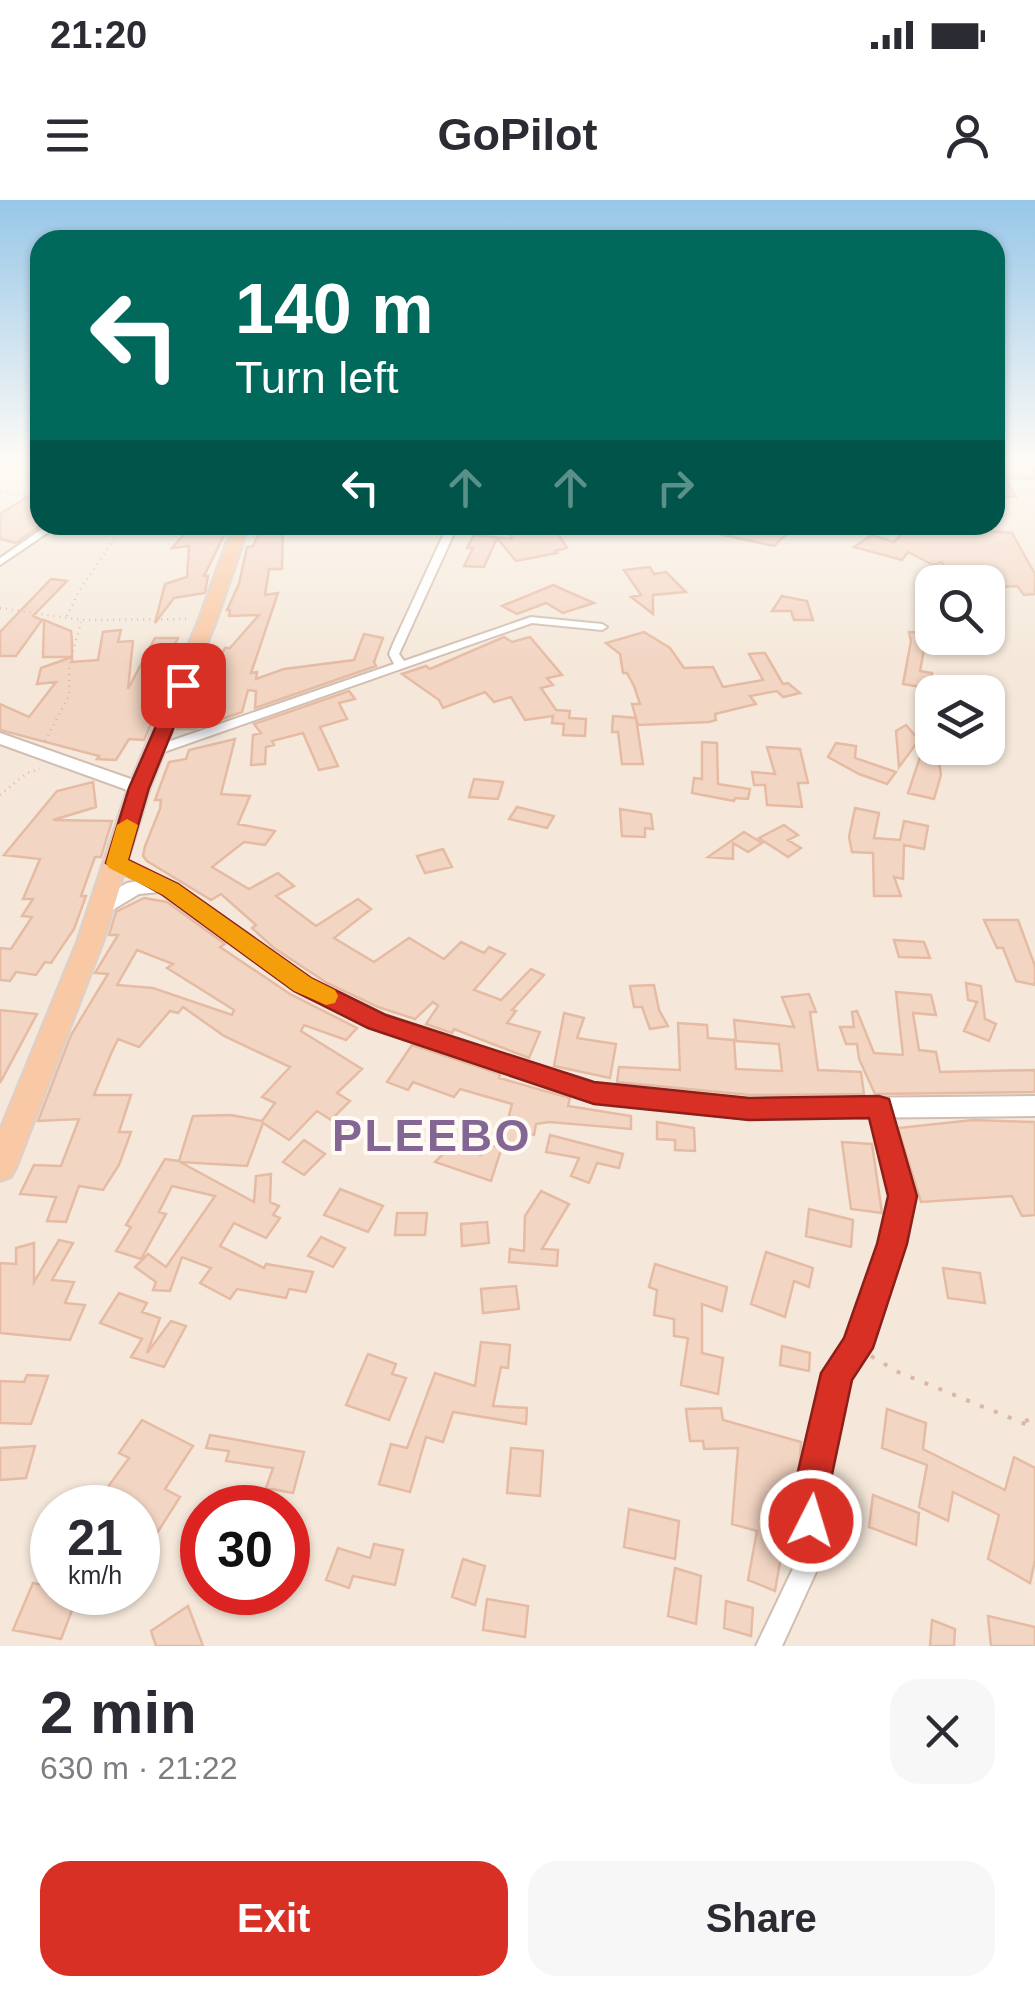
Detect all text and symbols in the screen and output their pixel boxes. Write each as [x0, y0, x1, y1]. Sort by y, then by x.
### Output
text: 21:20 [50, 14, 147, 56]
icon: menu [40, 108, 95, 163]
icon: person [940, 108, 995, 163]
text: GoPilot [438, 109, 597, 160]
icon: left [70, 270, 200, 400]
text: 140 m [235, 270, 433, 348]
text: Turn left [235, 352, 398, 403]
icon: left [333, 460, 388, 515]
icon: ahead [438, 460, 493, 515]
icon: ahead [543, 460, 598, 515]
icon: right [648, 460, 703, 515]
map controls [915, 565, 1005, 765]
button: search [915, 565, 1005, 655]
pin [141, 643, 226, 728]
icon: arrive [156, 658, 211, 713]
button: layers [915, 675, 1005, 765]
district label: PLEEBO [332, 1110, 532, 1161]
position arrow [759, 1469, 863, 1573]
speed limit sign: 30 [180, 1485, 310, 1615]
text: 21 [67, 1510, 123, 1566]
text: km/h [68, 1561, 122, 1589]
text: 2 min [40, 1679, 197, 1746]
button: close [890, 1679, 995, 1784]
text: 630 m · 21:22 [40, 1750, 237, 1786]
button: Exit [40, 1861, 508, 1976]
button: Share [528, 1861, 995, 1976]

